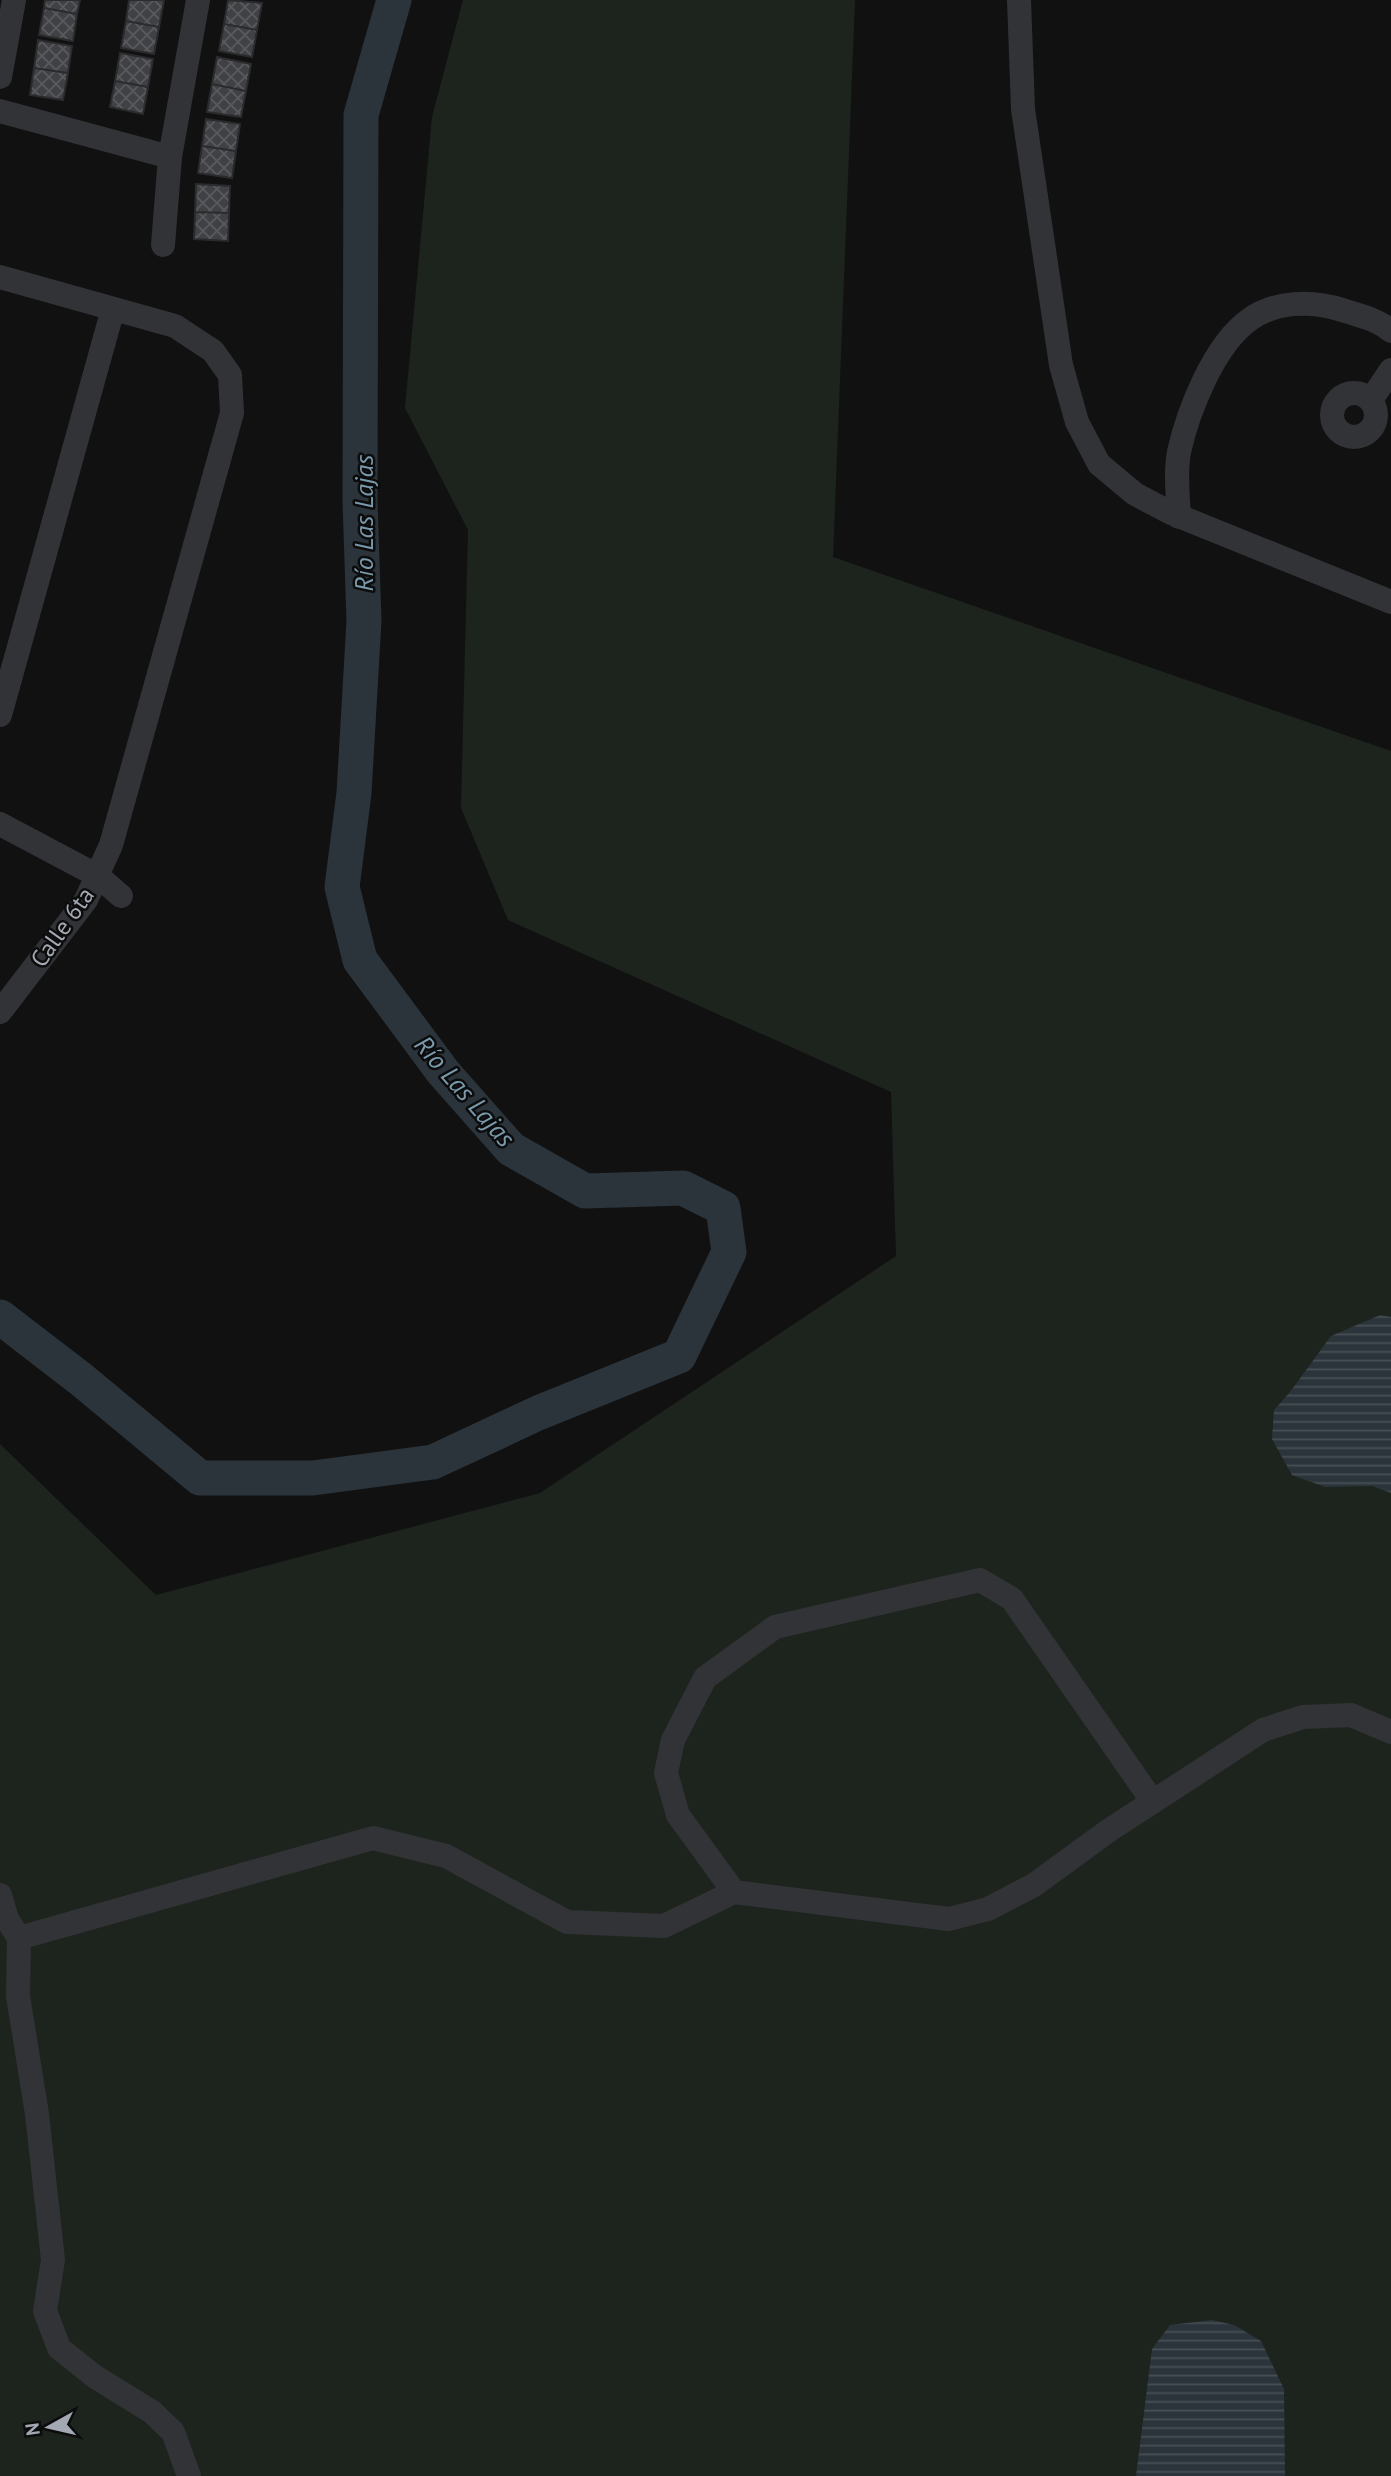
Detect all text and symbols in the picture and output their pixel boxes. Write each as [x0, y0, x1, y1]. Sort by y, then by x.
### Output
water label: Río Las Lajas [347, 454, 380, 591]
street label: Calle 6ta [23, 881, 101, 973]
water label: Río Las Lajas [408, 1029, 523, 1154]
north arrow [14, 2392, 84, 2462]
text: N [19, 2422, 45, 2437]

